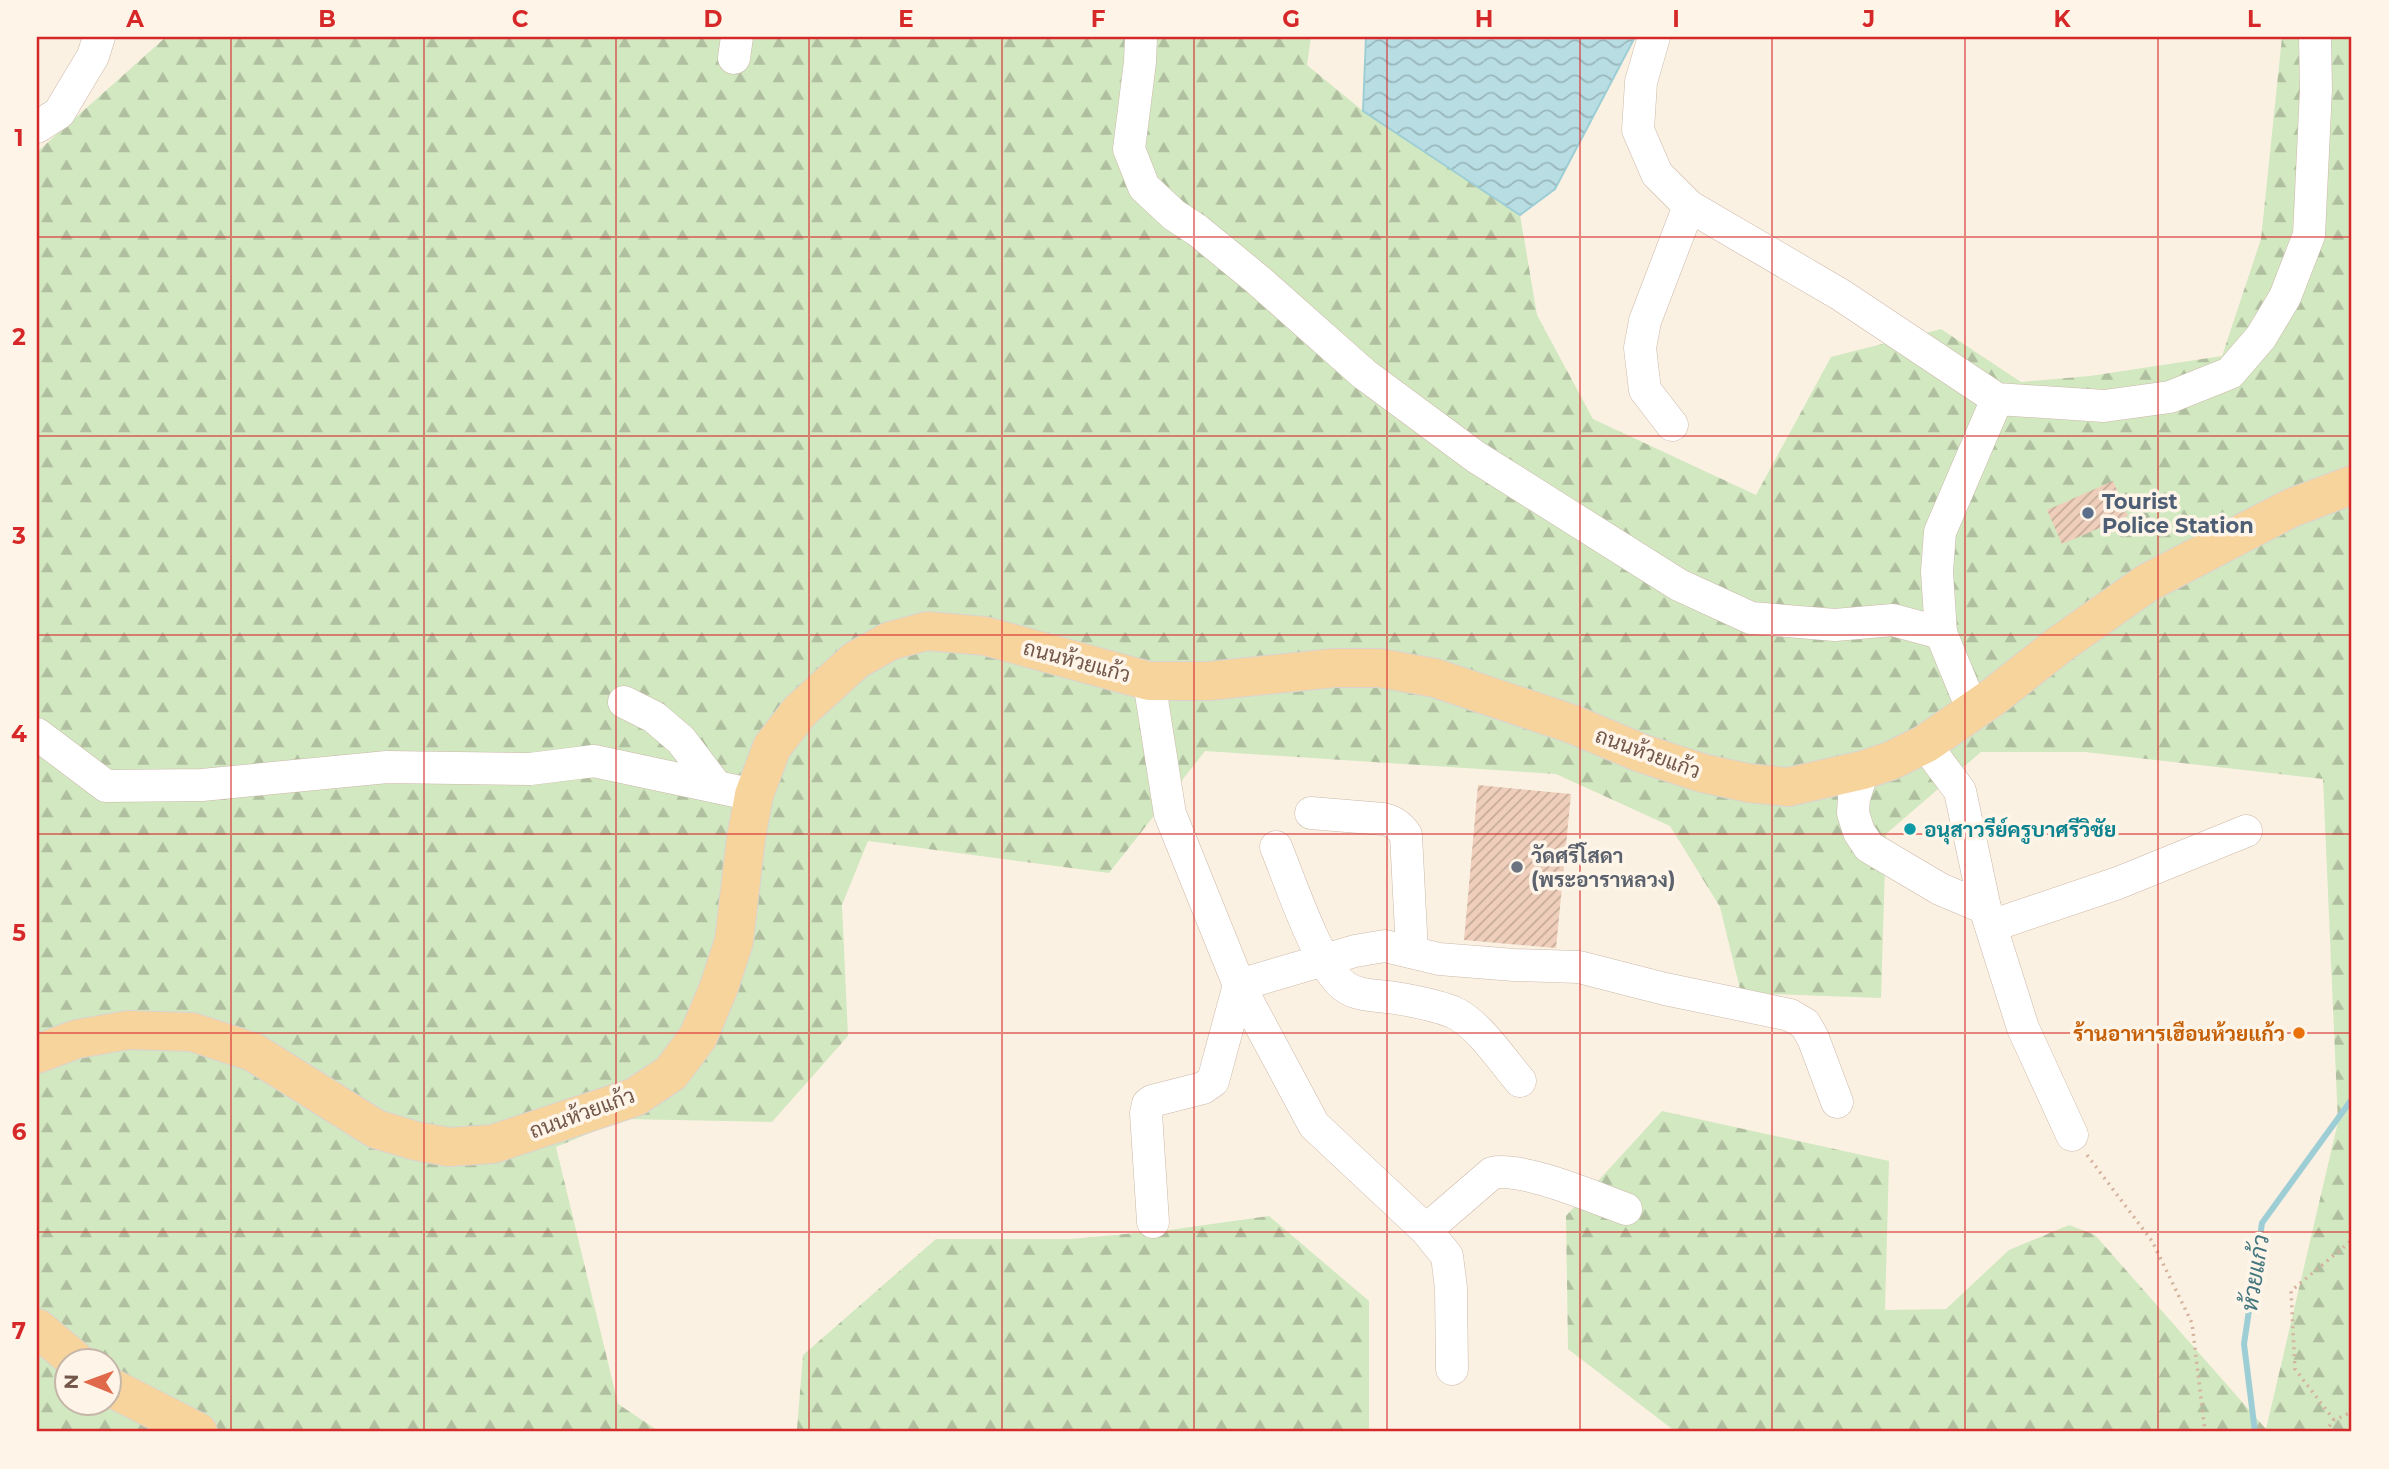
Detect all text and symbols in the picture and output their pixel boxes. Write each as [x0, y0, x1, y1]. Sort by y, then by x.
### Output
text: A [125, 5, 144, 33]
text: B [318, 5, 336, 33]
text: C [512, 5, 529, 33]
text: D [704, 5, 723, 33]
text: E [898, 5, 914, 33]
text: F [1091, 5, 1106, 33]
text: G [1282, 5, 1300, 33]
text: H [1475, 5, 1493, 33]
text: I [1672, 5, 1680, 33]
text: J [1862, 5, 1875, 33]
text: K [2053, 5, 2071, 33]
text: L [2247, 5, 2261, 33]
text: 1 [14, 124, 24, 152]
text: 2 [12, 323, 26, 351]
place label: Tourist Police Station [2102, 489, 2254, 538]
marker: Tourist Police Station [2080, 505, 2096, 521]
text: 3 [11, 522, 26, 550]
street label: ถนนห้วยแก้ว [1021, 635, 1133, 687]
text: 4 [11, 720, 27, 748]
street label: ถนนห้วยแก้ว [1592, 722, 1704, 784]
place label: อนุสาวรีย์ครูบาศรีวิชัย [1924, 817, 2116, 845]
marker: อนุสาวรีย์ครูบาศรีวิชัย [1902, 821, 1918, 837]
place label: วัดศรีโสดา (พระอาราหลวง) [1531, 842, 1676, 892]
marker: วัดศรีโสดา (พระอาราหลวง) [1509, 859, 1525, 875]
text: 5 [12, 919, 26, 947]
place label: ร้านอาหารเฮือนห้วยแก้ว [2073, 1021, 2285, 1046]
marker: ร้านอาหารเฮือนห้วยแก้ว [2291, 1025, 2307, 1041]
street label: ถนนห้วยแก้ว [526, 1082, 638, 1144]
text: 6 [12, 1118, 27, 1146]
water label: ห้วยแก้ว [2235, 1232, 2275, 1314]
text: 7 [12, 1317, 26, 1345]
north arrow [52, 1346, 122, 1416]
text: N [60, 1374, 83, 1390]

